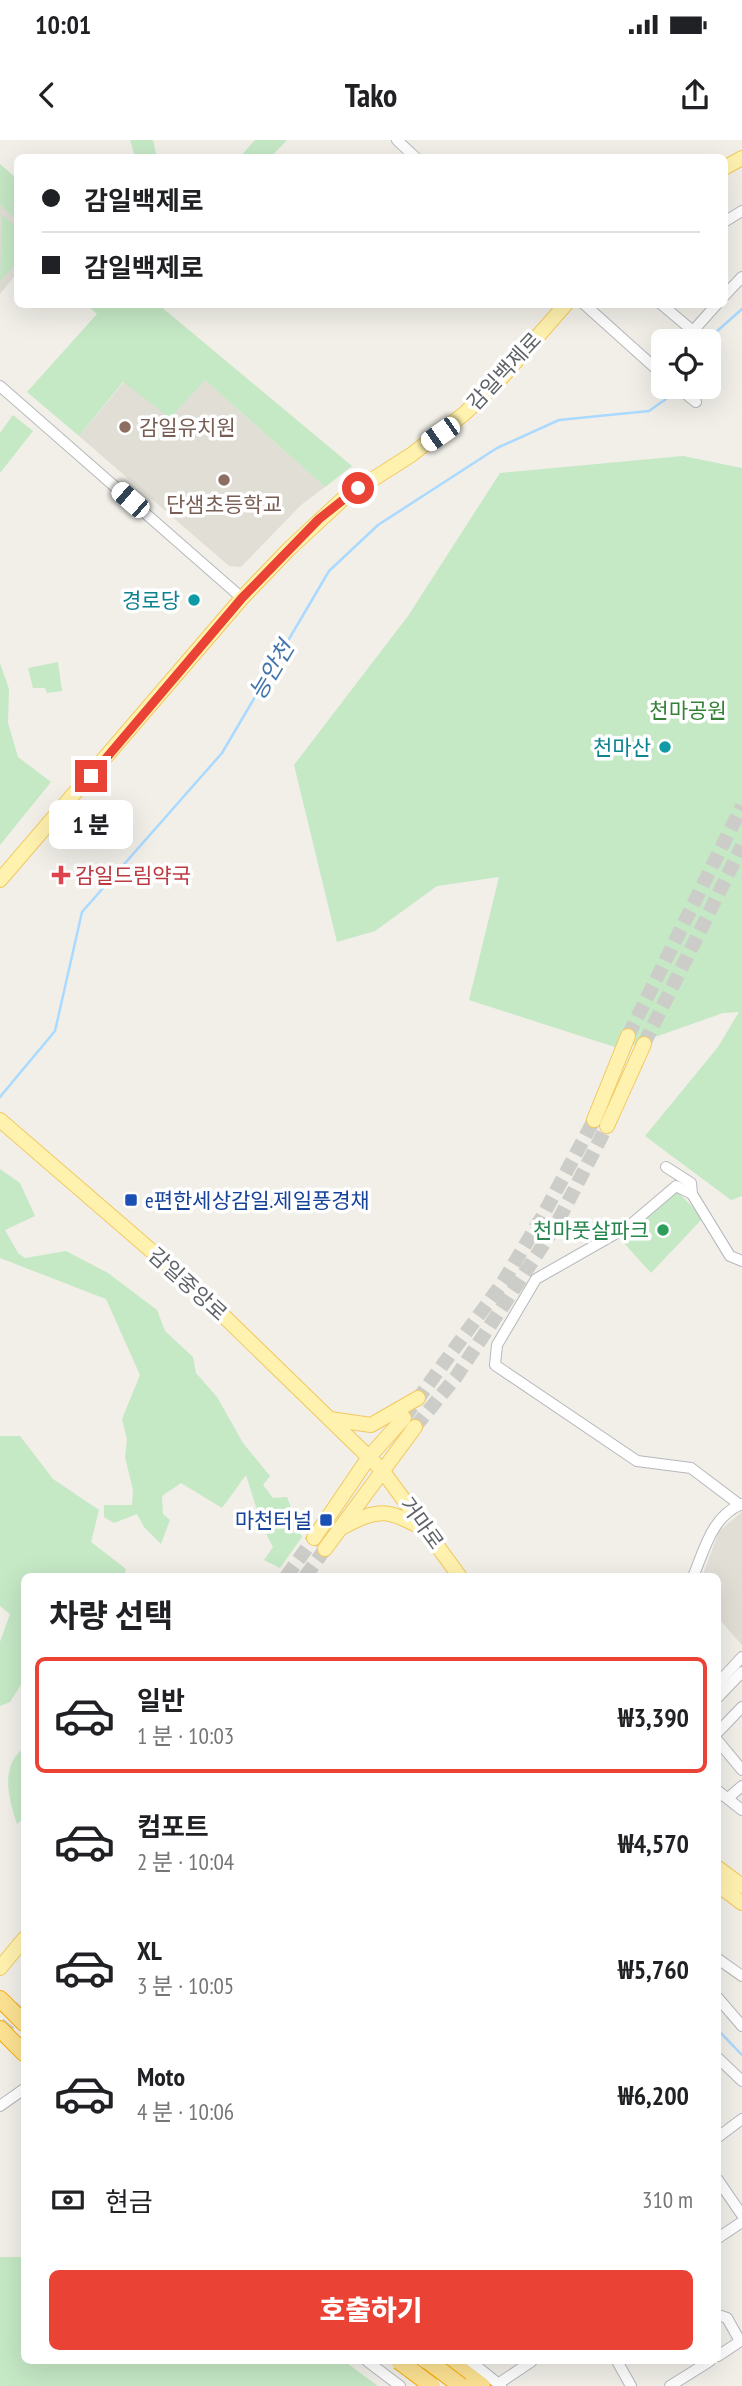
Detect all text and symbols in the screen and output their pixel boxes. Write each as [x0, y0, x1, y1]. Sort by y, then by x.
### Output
text: 10:01 [35, 8, 91, 41]
text: Tako [345, 74, 397, 116]
icon: back [28, 76, 66, 114]
icon: share [676, 76, 714, 114]
text: 감일백제로 [84, 184, 204, 217]
text: 감일백제로 [84, 251, 204, 284]
street label: 감일백제로 [461, 326, 547, 416]
map controls [651, 329, 721, 399]
button: locate [651, 329, 721, 399]
car [417, 413, 464, 455]
place label: 감일유치원 [139, 414, 236, 441]
marker: 감일유치원 [117, 419, 133, 435]
marker: 단샘초등학교 [216, 472, 232, 488]
route start [342, 472, 374, 504]
car [108, 478, 153, 522]
place label: 단샘초등학교 [166, 491, 282, 518]
place label: 경로당 [122, 587, 180, 614]
marker: 경로당 [186, 592, 202, 608]
water label: 능안천 [242, 633, 301, 705]
park label: 천마공원 [649, 697, 727, 724]
place label: 천마산 [593, 734, 651, 761]
marker: 천마산 [657, 739, 673, 755]
route end [75, 760, 107, 792]
callout: 1 분 [49, 800, 133, 850]
text: 1 분 [73, 810, 109, 839]
place label: 감일드림약국 [75, 862, 191, 889]
marker: 감일드림약국 [53, 867, 69, 883]
place label: e편한세상감일.제일풍경채 [145, 1187, 370, 1214]
marker: e편한세상감일.제일풍경채 [123, 1192, 139, 1208]
place label: 천마풋살파크 [533, 1217, 649, 1244]
marker: 천마풋살파크 [655, 1222, 671, 1238]
street label: 감일중앙로 [143, 1242, 233, 1326]
street label: 거마로 [394, 1492, 450, 1554]
place label: 마천터널 [235, 1507, 312, 1534]
marker: 마천터널 [318, 1512, 334, 1528]
text: 차량 선택 [49, 1594, 173, 1636]
icon: car [53, 1684, 116, 1747]
text: 일반 [137, 1684, 185, 1717]
text: ₩3,390 [618, 1701, 689, 1734]
text: 1 분 · 10:03 [137, 1721, 234, 1750]
icon: car [53, 1810, 116, 1873]
text: 컴포트 [137, 1810, 209, 1843]
text: ₩4,570 [618, 1827, 689, 1860]
text: 2 분 · 10:04 [137, 1847, 234, 1876]
text: XL [137, 1934, 162, 1967]
icon: car [53, 1936, 116, 1999]
text: ₩5,760 [618, 1953, 689, 1986]
text: 3 분 · 10:05 [137, 1971, 234, 2000]
text: Moto [137, 2060, 185, 2093]
icon: car [53, 2062, 116, 2125]
text: ₩6,200 [618, 2079, 689, 2112]
text: 4 분 · 10:06 [137, 2097, 234, 2126]
icon: cash [49, 2181, 87, 2219]
text: 현금 [105, 2185, 153, 2218]
text: 310 m [642, 2185, 693, 2214]
button: 호출하기 [49, 2270, 693, 2350]

